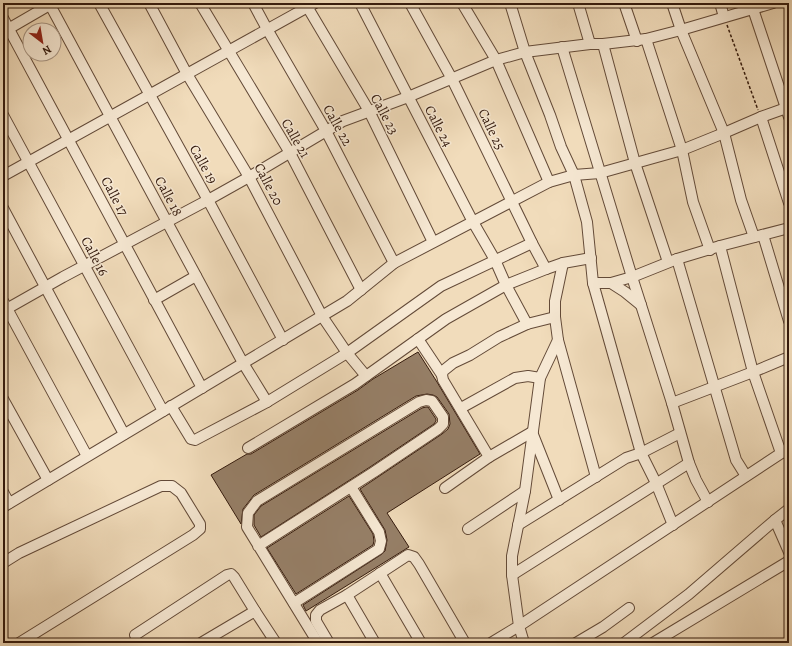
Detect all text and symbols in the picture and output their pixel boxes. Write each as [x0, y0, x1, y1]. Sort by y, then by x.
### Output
north arrow [22, 22, 62, 62]
text: N [40, 42, 54, 59]
street label: Calle 23 [366, 91, 403, 138]
street label: Calle 22 [318, 101, 357, 150]
street label: Calle 24 [420, 102, 457, 150]
street label: Calle 25 [473, 105, 510, 153]
street label: Calle 21 [277, 115, 315, 162]
street label: Calle 19 [185, 141, 222, 187]
street label: Calle 20 [250, 160, 288, 209]
street label: Calle 17 [96, 173, 133, 219]
street label: Calle 18 [150, 173, 187, 220]
street label: Calle 16 [76, 233, 113, 279]

